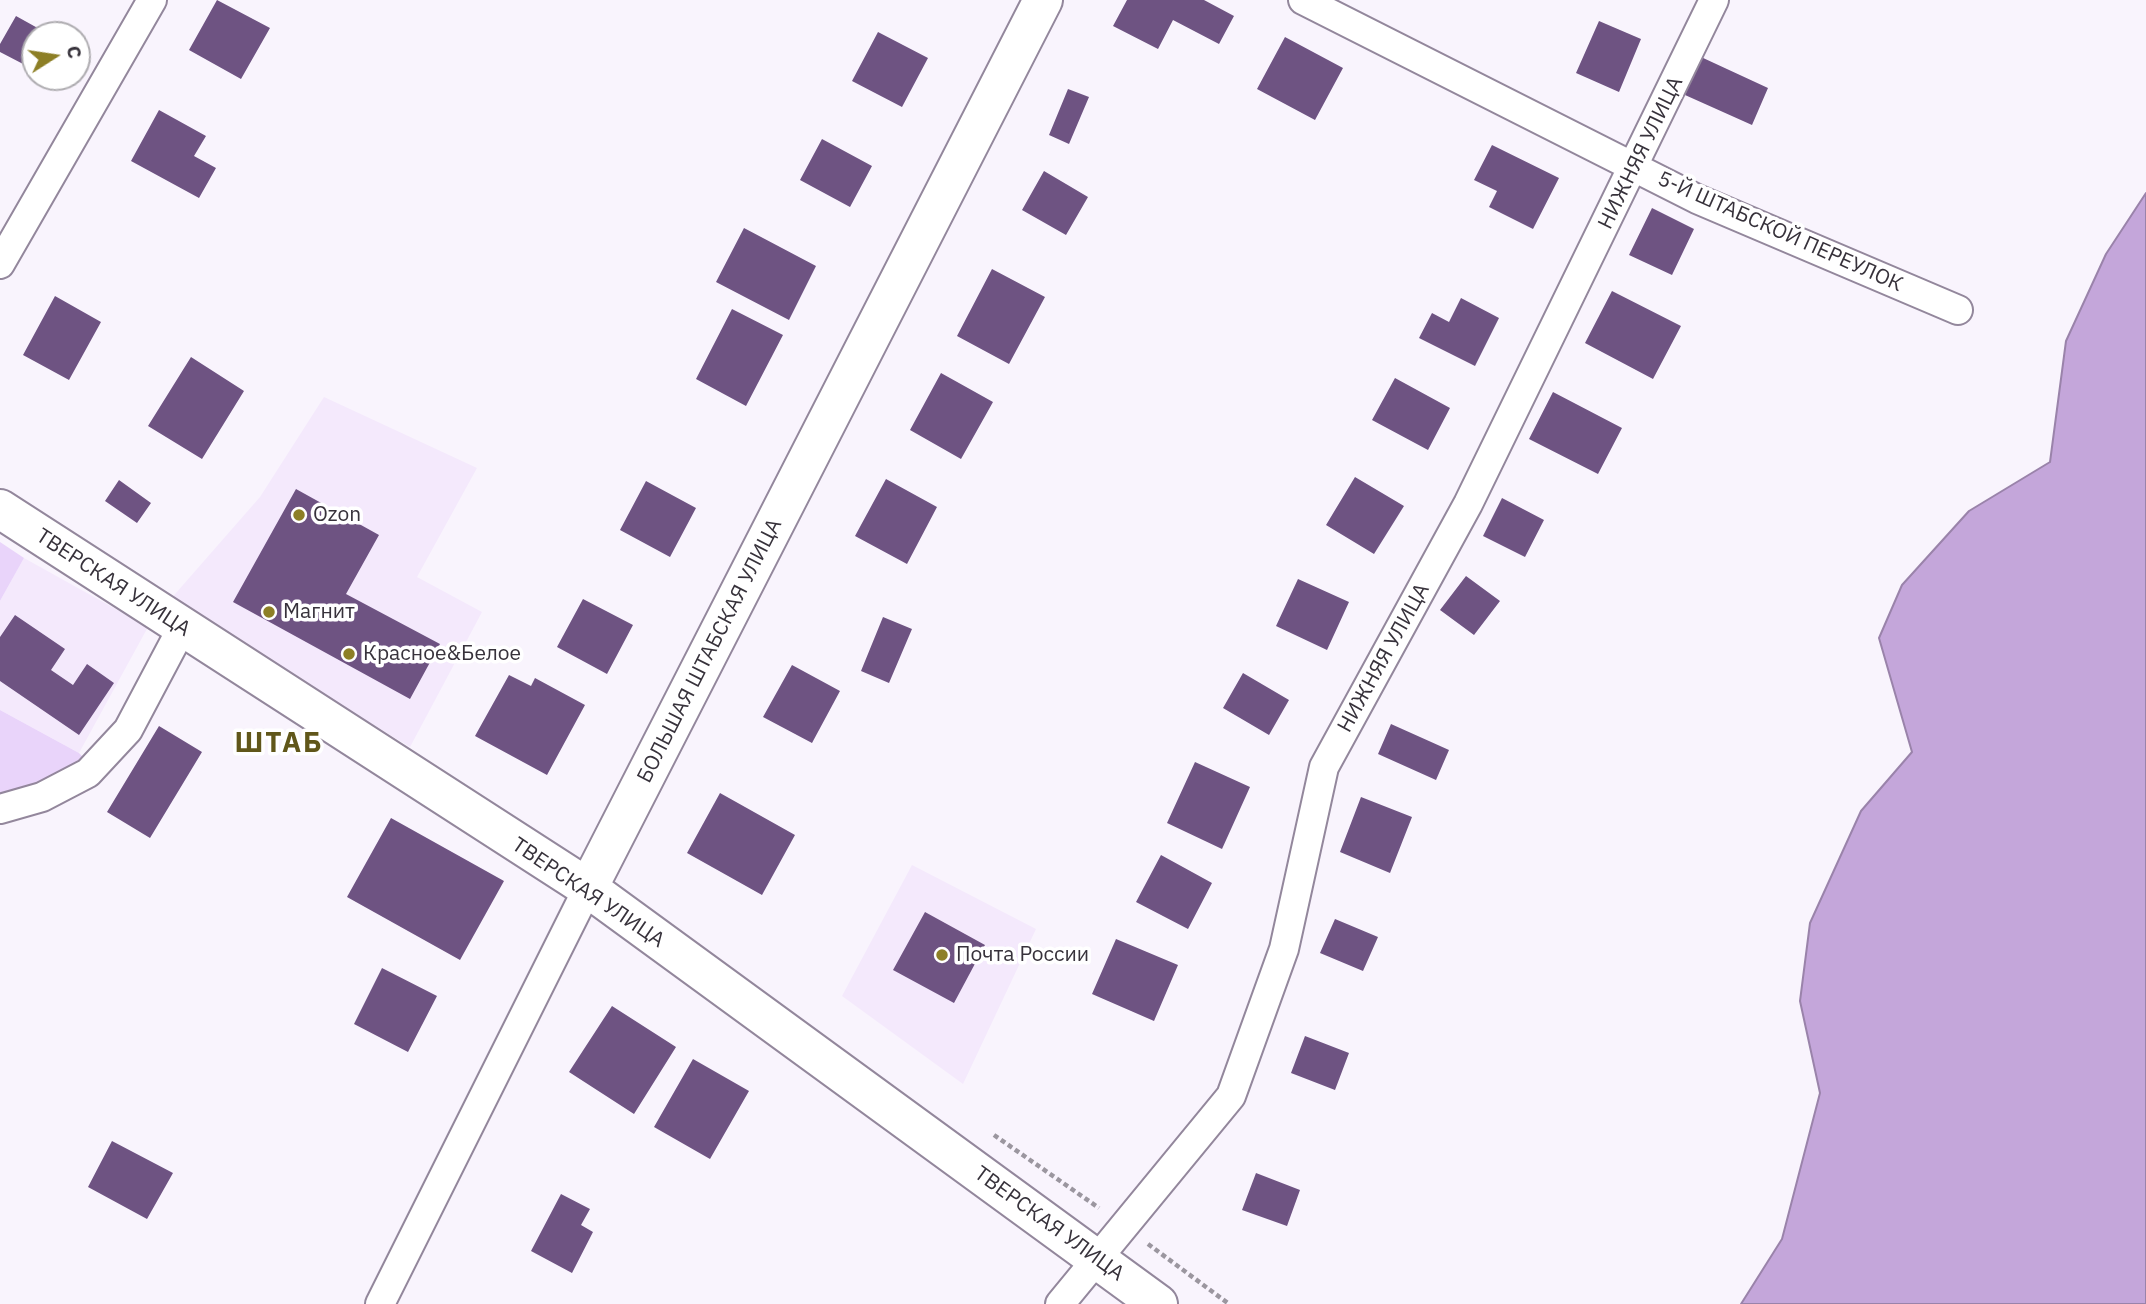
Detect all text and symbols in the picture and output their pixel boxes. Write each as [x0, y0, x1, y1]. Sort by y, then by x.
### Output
north arrow [21, 21, 91, 91]
text: С [62, 44, 88, 61]
street label: НИЖНЯЯ УЛИЦА [1593, 73, 1689, 233]
street label: 5-Й ШТАБСКОЙ ПЕРЕУЛОК [1653, 166, 1907, 298]
place label: Ozon [313, 502, 361, 528]
marker: Ozon [291, 507, 307, 523]
street label: БОЛЬШАЯ ШТАБСКАЯ УЛИЦА [632, 515, 788, 787]
street label: ТВЕРСКАЯ УЛИЦА [31, 524, 195, 642]
street label: НИЖНЯЯ УЛИЦА [1333, 579, 1435, 737]
place label: Магнит [283, 599, 355, 625]
marker: Магнит [261, 604, 277, 620]
place label: Красное&Белое [363, 641, 521, 667]
marker: Красное&Белое [341, 646, 357, 662]
district label: ШТАБ [235, 727, 323, 761]
street label: ТВЕРСКАЯ УЛИЦА [507, 833, 669, 953]
place label: Почта России [956, 942, 1089, 968]
marker: Почта России [934, 947, 950, 963]
street label: ТВЕРСКАЯ УЛИЦА [969, 1161, 1129, 1287]

